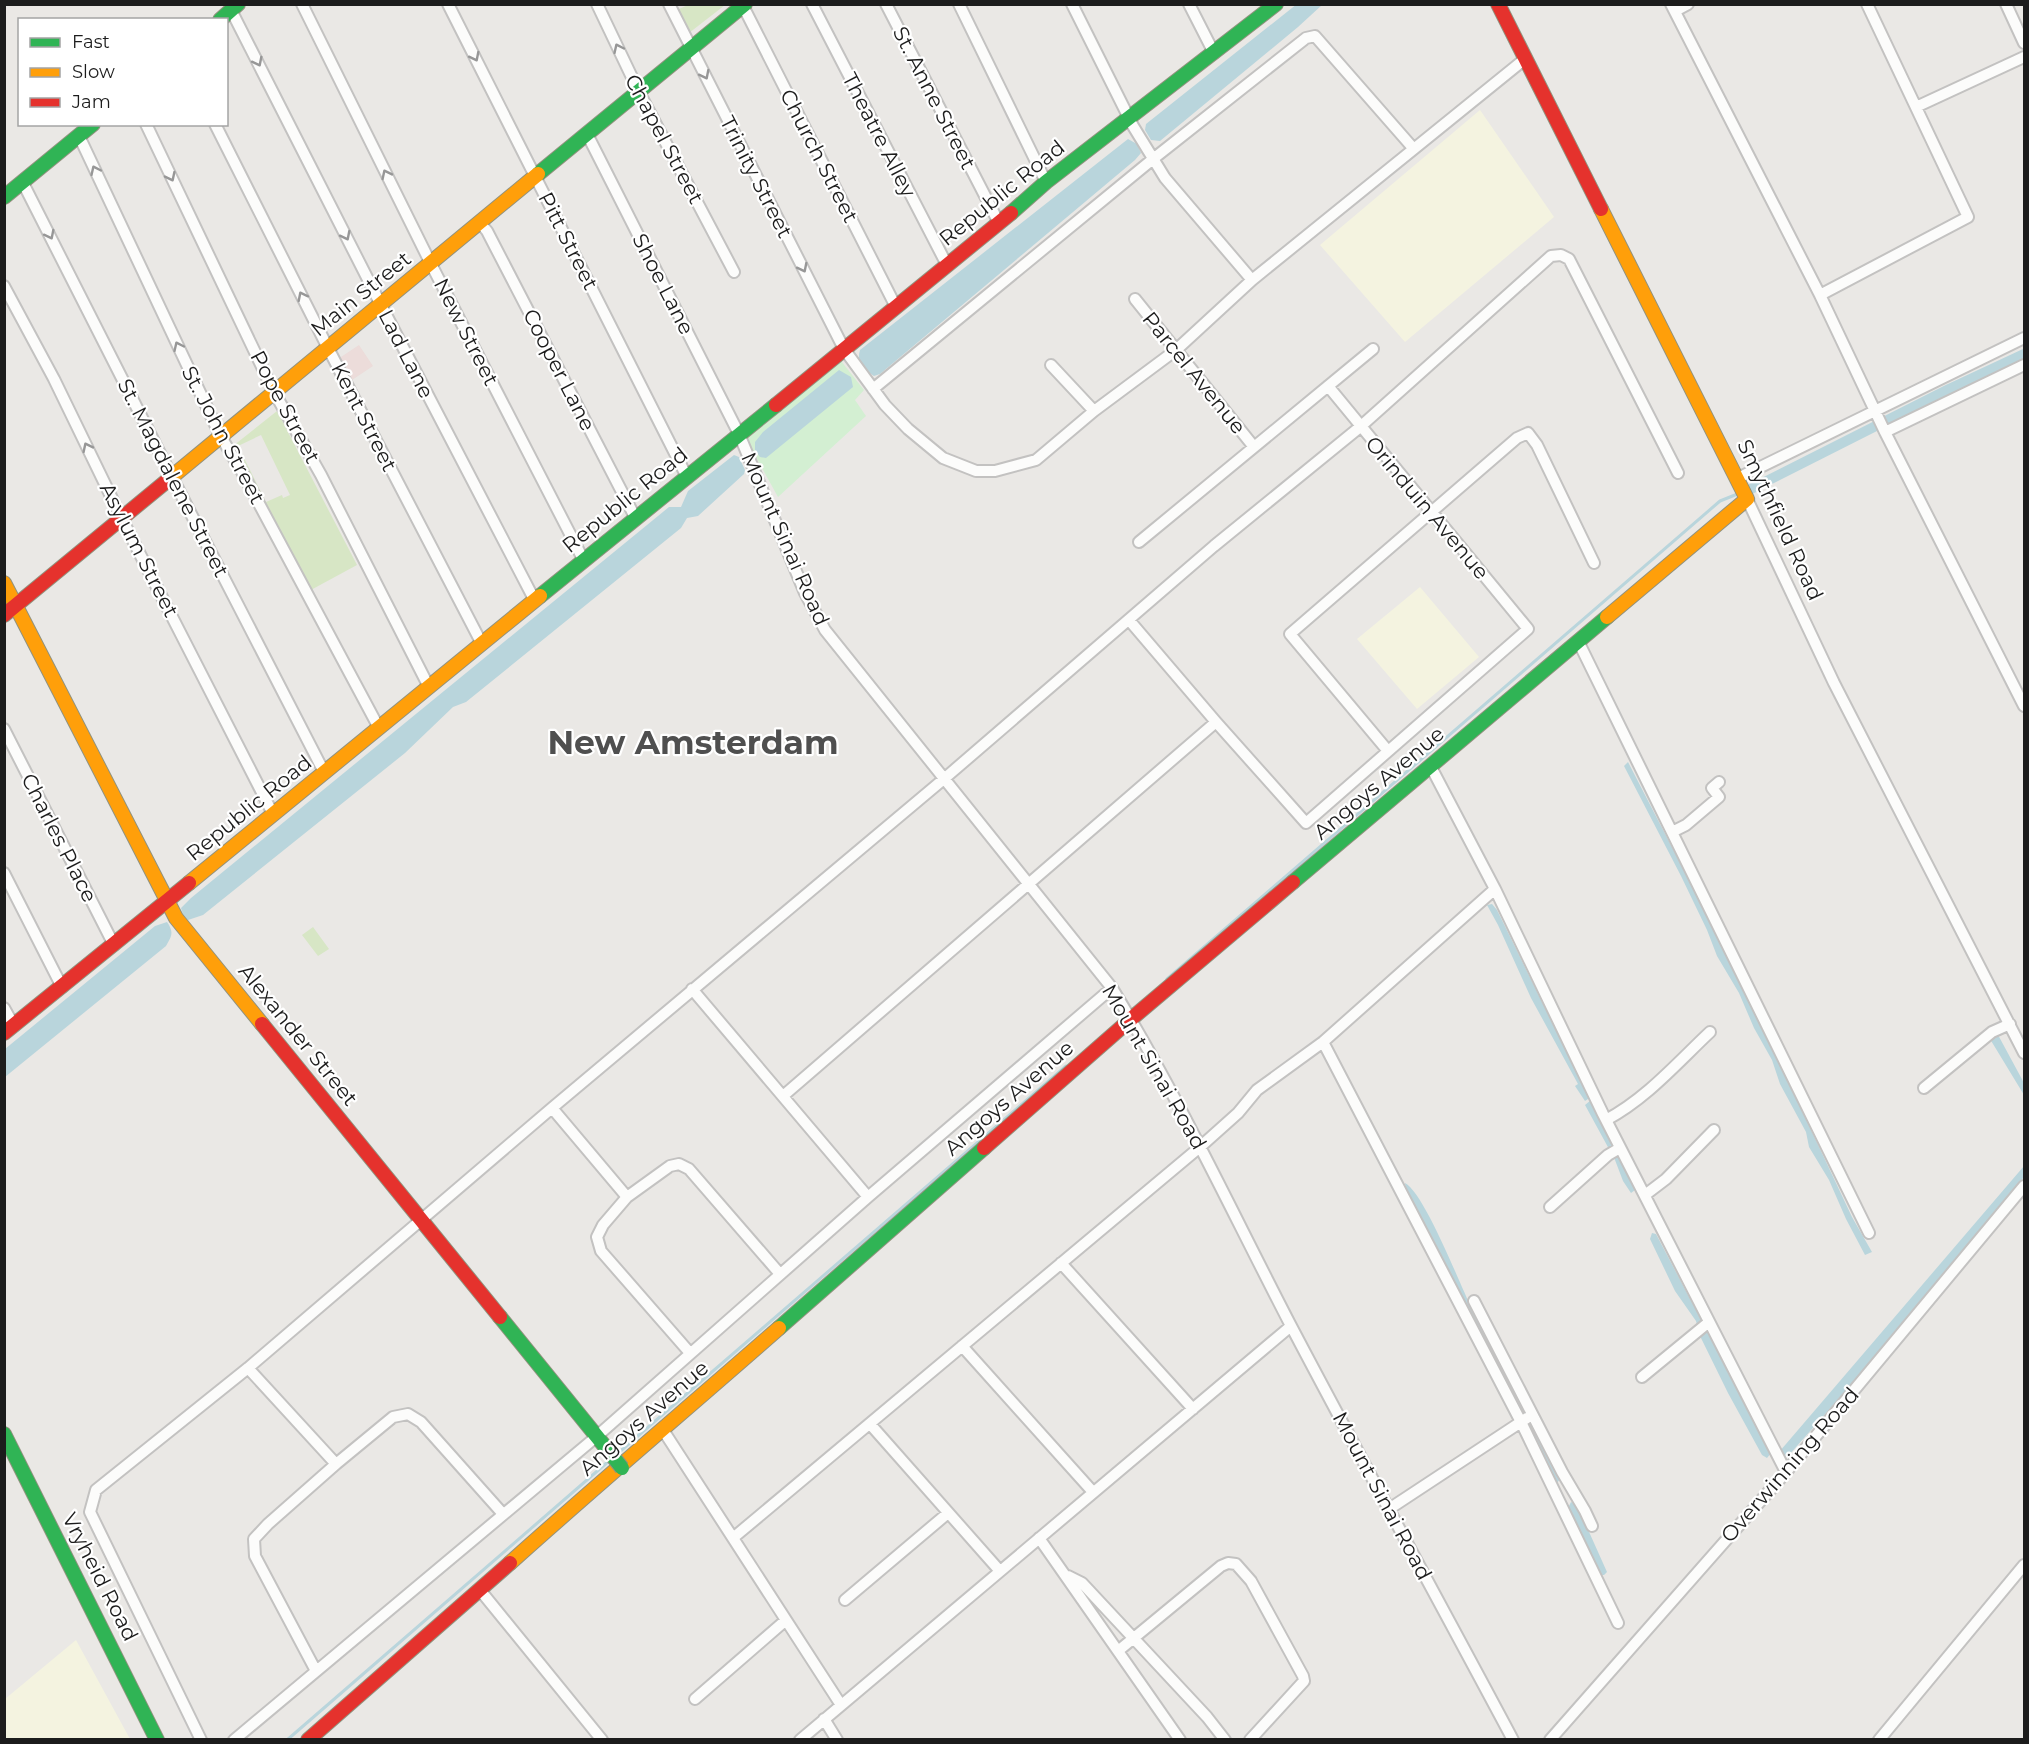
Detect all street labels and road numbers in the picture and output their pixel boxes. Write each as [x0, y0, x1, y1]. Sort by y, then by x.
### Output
street label: St. Anne Street [888, 22, 981, 173]
street label: Theatre Alley [837, 68, 922, 202]
street label: Chapel Street [620, 70, 709, 208]
street label: Church Street [775, 85, 864, 227]
street label: Trinity Street [715, 112, 798, 242]
street label: Republic Road [934, 134, 1069, 251]
street label: Pitt Street [533, 188, 604, 294]
street label: Shoe Lane [627, 229, 700, 339]
street label: Main Street [306, 246, 416, 341]
street label: New Street [429, 274, 504, 390]
street label: Lad Lane [373, 305, 439, 402]
street label: Cooper Lane [518, 305, 601, 435]
street label: Parcel Avenue [1137, 307, 1251, 439]
street label: Pope Street [245, 346, 326, 467]
street label: Kent Street [326, 358, 403, 475]
street label: St. John Street [177, 361, 270, 508]
street label: St. Magdalene Street [113, 374, 234, 581]
street label: Orinduin Avenue [1360, 431, 1494, 584]
street label: Smythfield Road [1732, 435, 1829, 604]
street label: Republic Road [557, 441, 692, 558]
street label: Mount Sinai Road [736, 448, 835, 629]
street label: Asylum Street [95, 478, 184, 621]
street label: Angoys Avenue [1308, 721, 1449, 845]
street label: Republic Road [181, 749, 316, 866]
street label: Charles Place [16, 769, 103, 906]
street label: Alexander Street [234, 959, 363, 1111]
street label: Mount Sinai Road [1097, 980, 1212, 1154]
street label: Angoys Avenue [939, 1035, 1078, 1160]
street label: Angoys Avenue [574, 1355, 713, 1480]
street label: Overwinning Road [1715, 1382, 1864, 1547]
street label: Mount Sinai Road [1328, 1407, 1437, 1584]
street label: Vryheid Road [57, 1508, 144, 1645]

